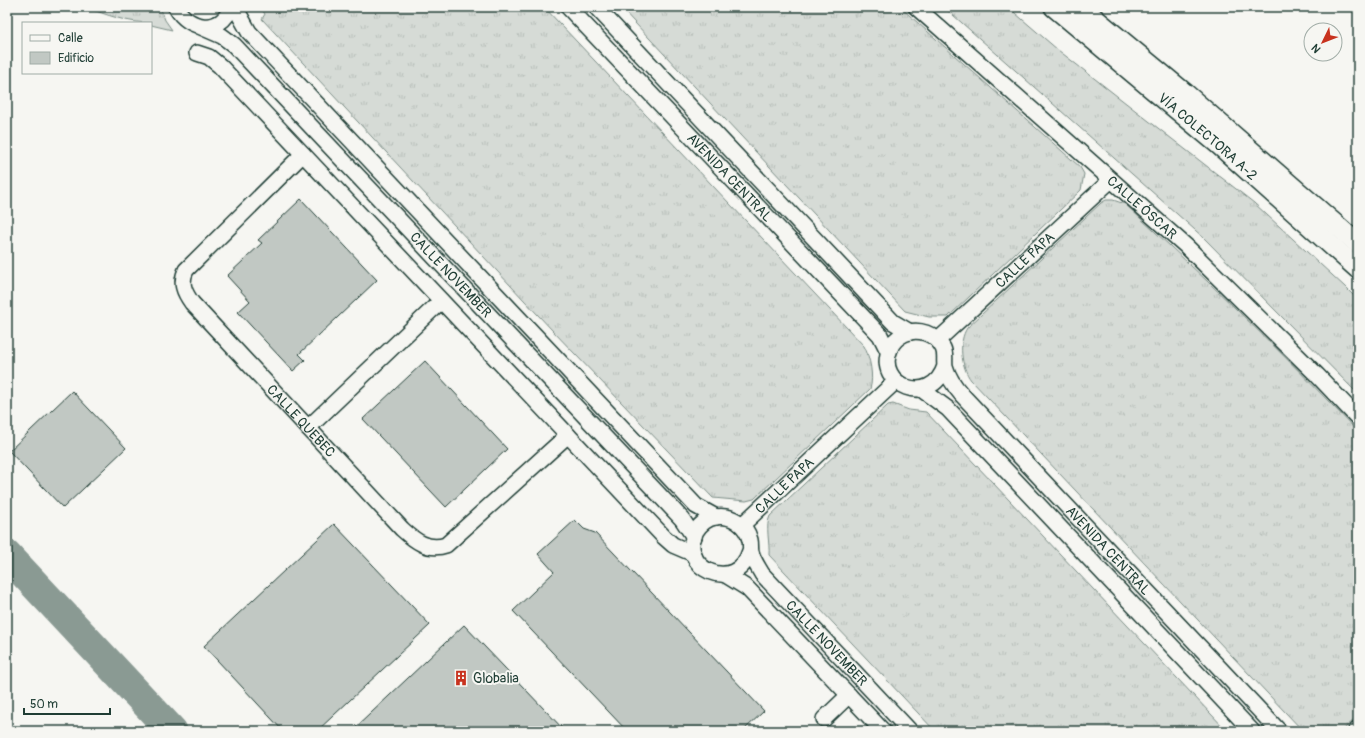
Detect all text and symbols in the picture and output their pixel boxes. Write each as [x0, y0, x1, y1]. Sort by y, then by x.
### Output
legend [22, 22, 152, 74]
north arrow [1303, 22, 1343, 62]
text: Calle [58, 31, 83, 46]
text: N [1308, 41, 1323, 56]
text: Edificio [58, 51, 94, 66]
street label: VÍA COLECTORA A-2 [1155, 89, 1261, 184]
street label: AVENIDA CENTRAL [684, 129, 776, 225]
street label: CALLE ÓSCAR [1104, 172, 1180, 242]
street label: CALLE NOVEMBER [407, 228, 495, 321]
street label: CALLE PAPA [992, 228, 1058, 291]
street label: CALLE QUEBEC [264, 381, 339, 461]
street label: CALLE PAPA [751, 454, 817, 517]
street label: AVENIDA CENTRAL [1062, 502, 1155, 598]
street label: CALLE NOVEMBER [783, 596, 871, 689]
building icon: Globalia [452, 669, 470, 687]
place label: Globalia [473, 670, 519, 687]
scale bar [24, 690, 110, 716]
text: 50 m [30, 697, 58, 712]

